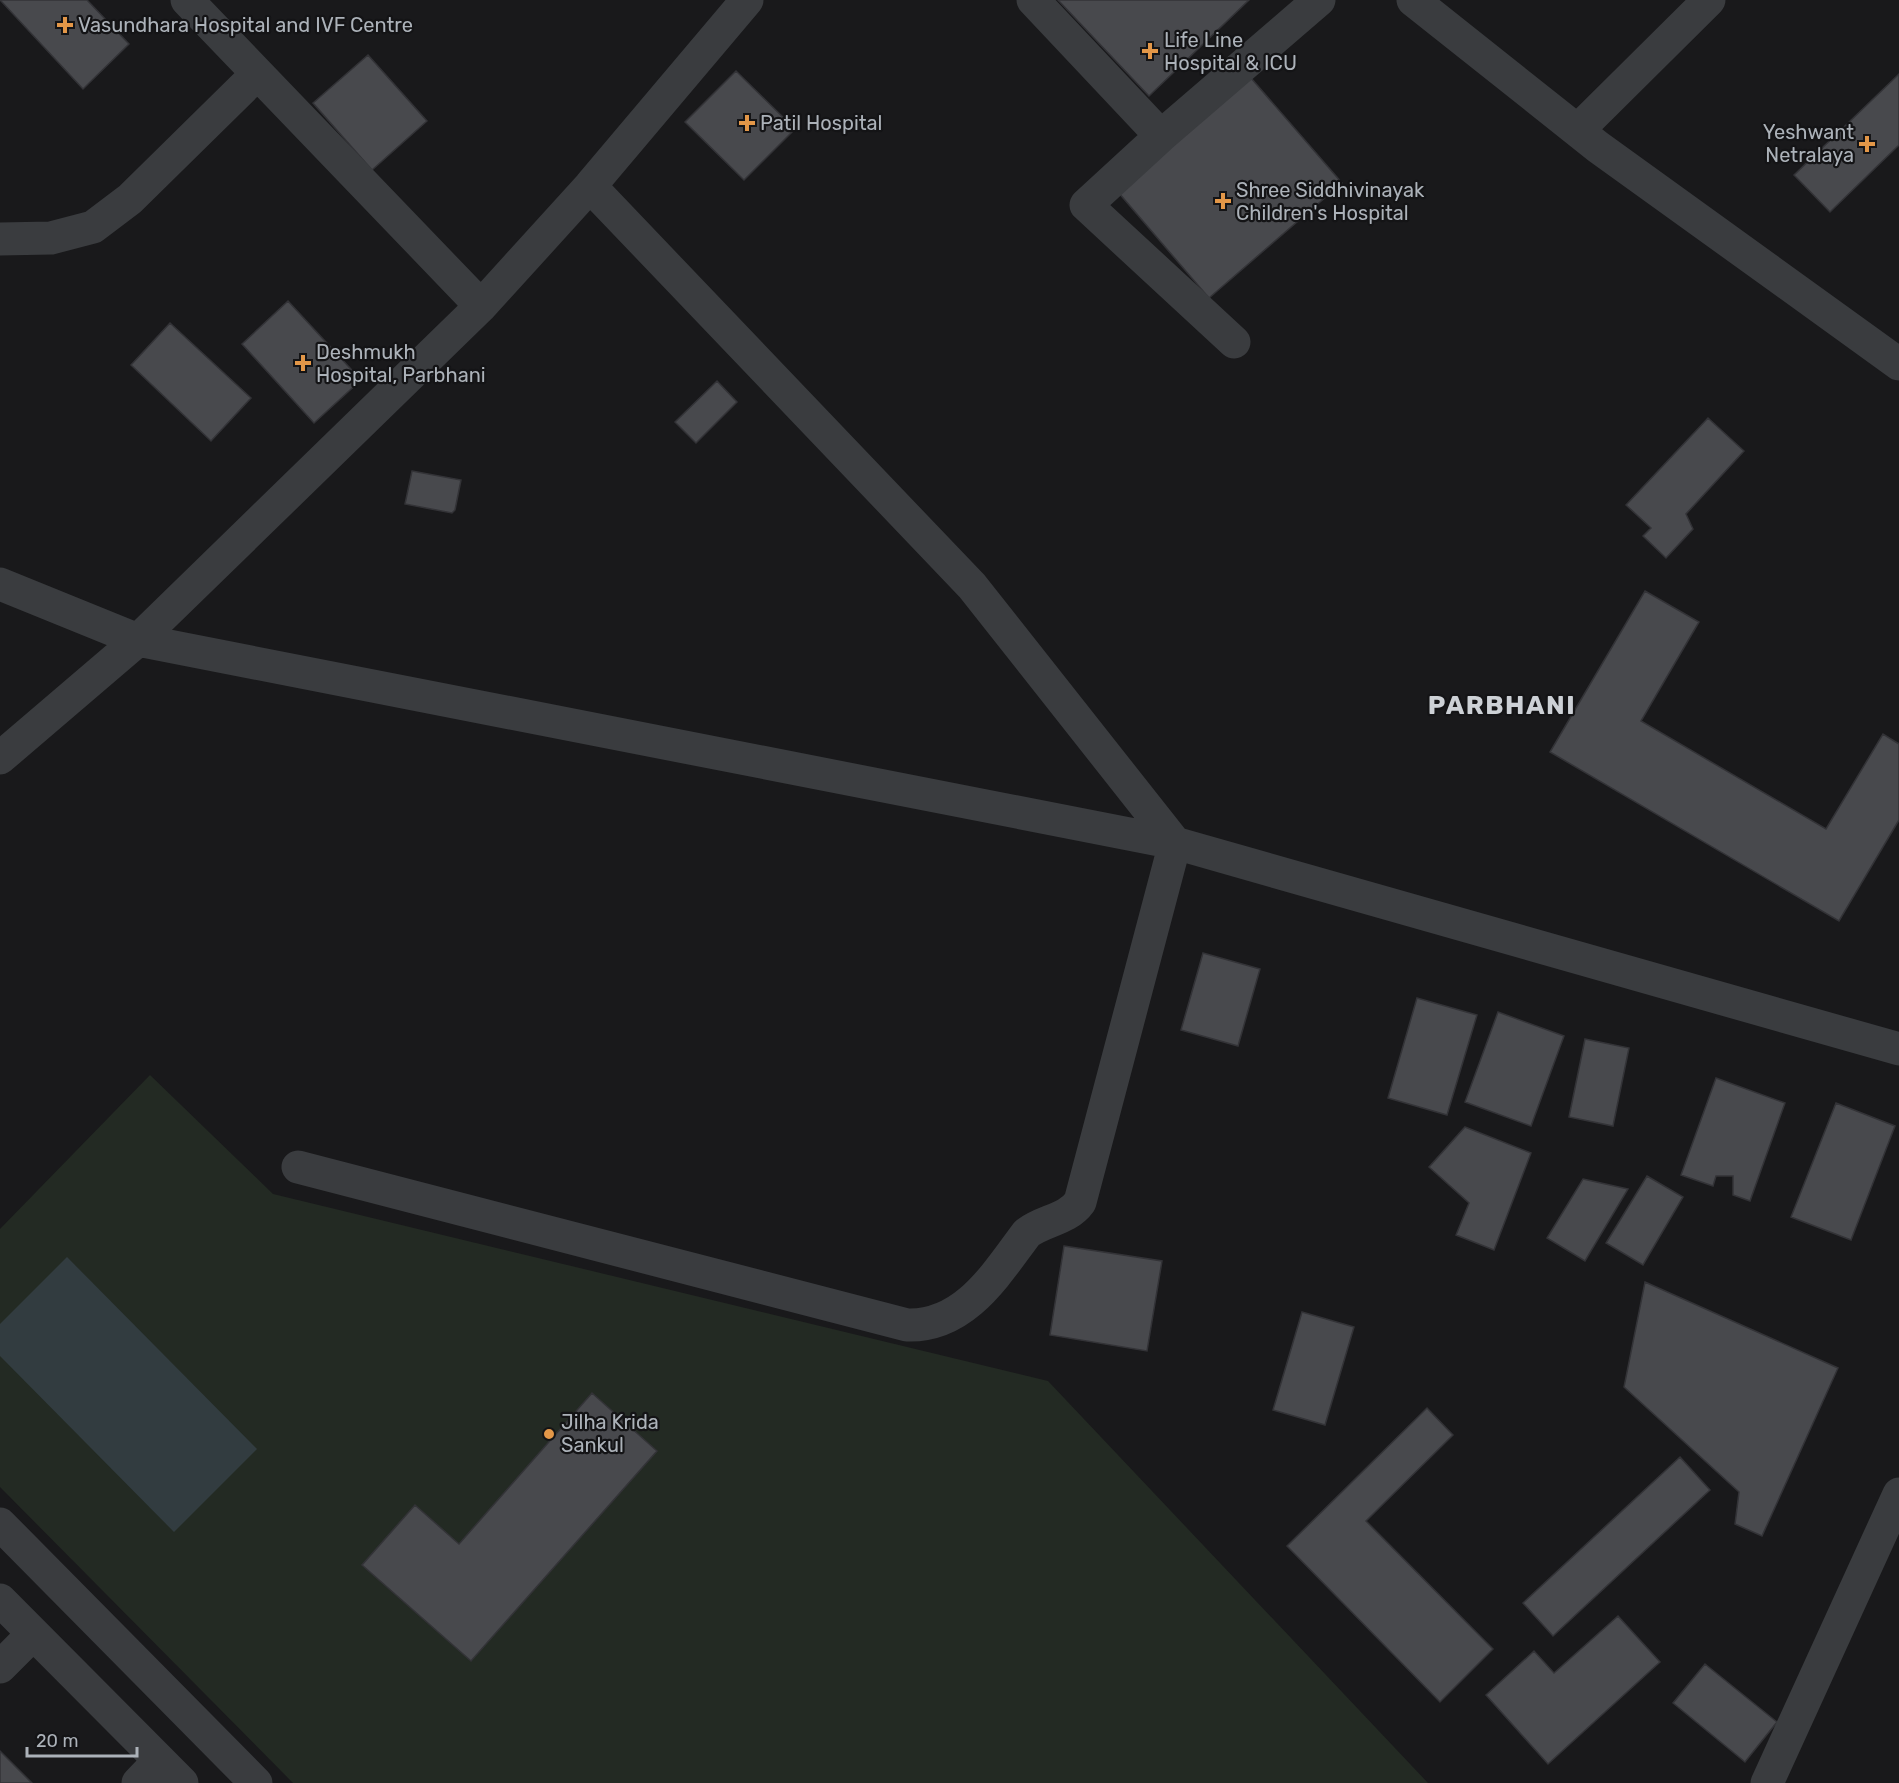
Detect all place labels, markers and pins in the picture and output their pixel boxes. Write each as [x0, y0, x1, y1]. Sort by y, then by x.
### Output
place label: Vasundhara Hospital and IVF Centre [78, 13, 413, 37]
marker: Vasundhara Hospital and IVF Centre [56, 16, 74, 34]
place label: Life Line Hospital & ICU [1164, 28, 1297, 75]
marker: Life Line Hospital & ICU [1141, 42, 1159, 60]
place label: Patil Hospital [760, 111, 882, 135]
marker: Patil Hospital [738, 114, 756, 132]
place label: Yeshwant Netralaya [1763, 120, 1854, 167]
marker: Yeshwant Netralaya [1858, 135, 1876, 153]
place label: Shree Siddhivinayak Children's Hospital [1236, 178, 1425, 225]
marker: Shree Siddhivinayak Children's Hospital [1214, 192, 1232, 210]
place label: Deshmukh Hospital, Parbhani [316, 340, 486, 387]
marker: Deshmukh Hospital, Parbhani [294, 354, 312, 372]
place label: Jilha Krida Sankul [561, 1410, 659, 1457]
marker: Jilha Krida Sankul [542, 1427, 556, 1441]

